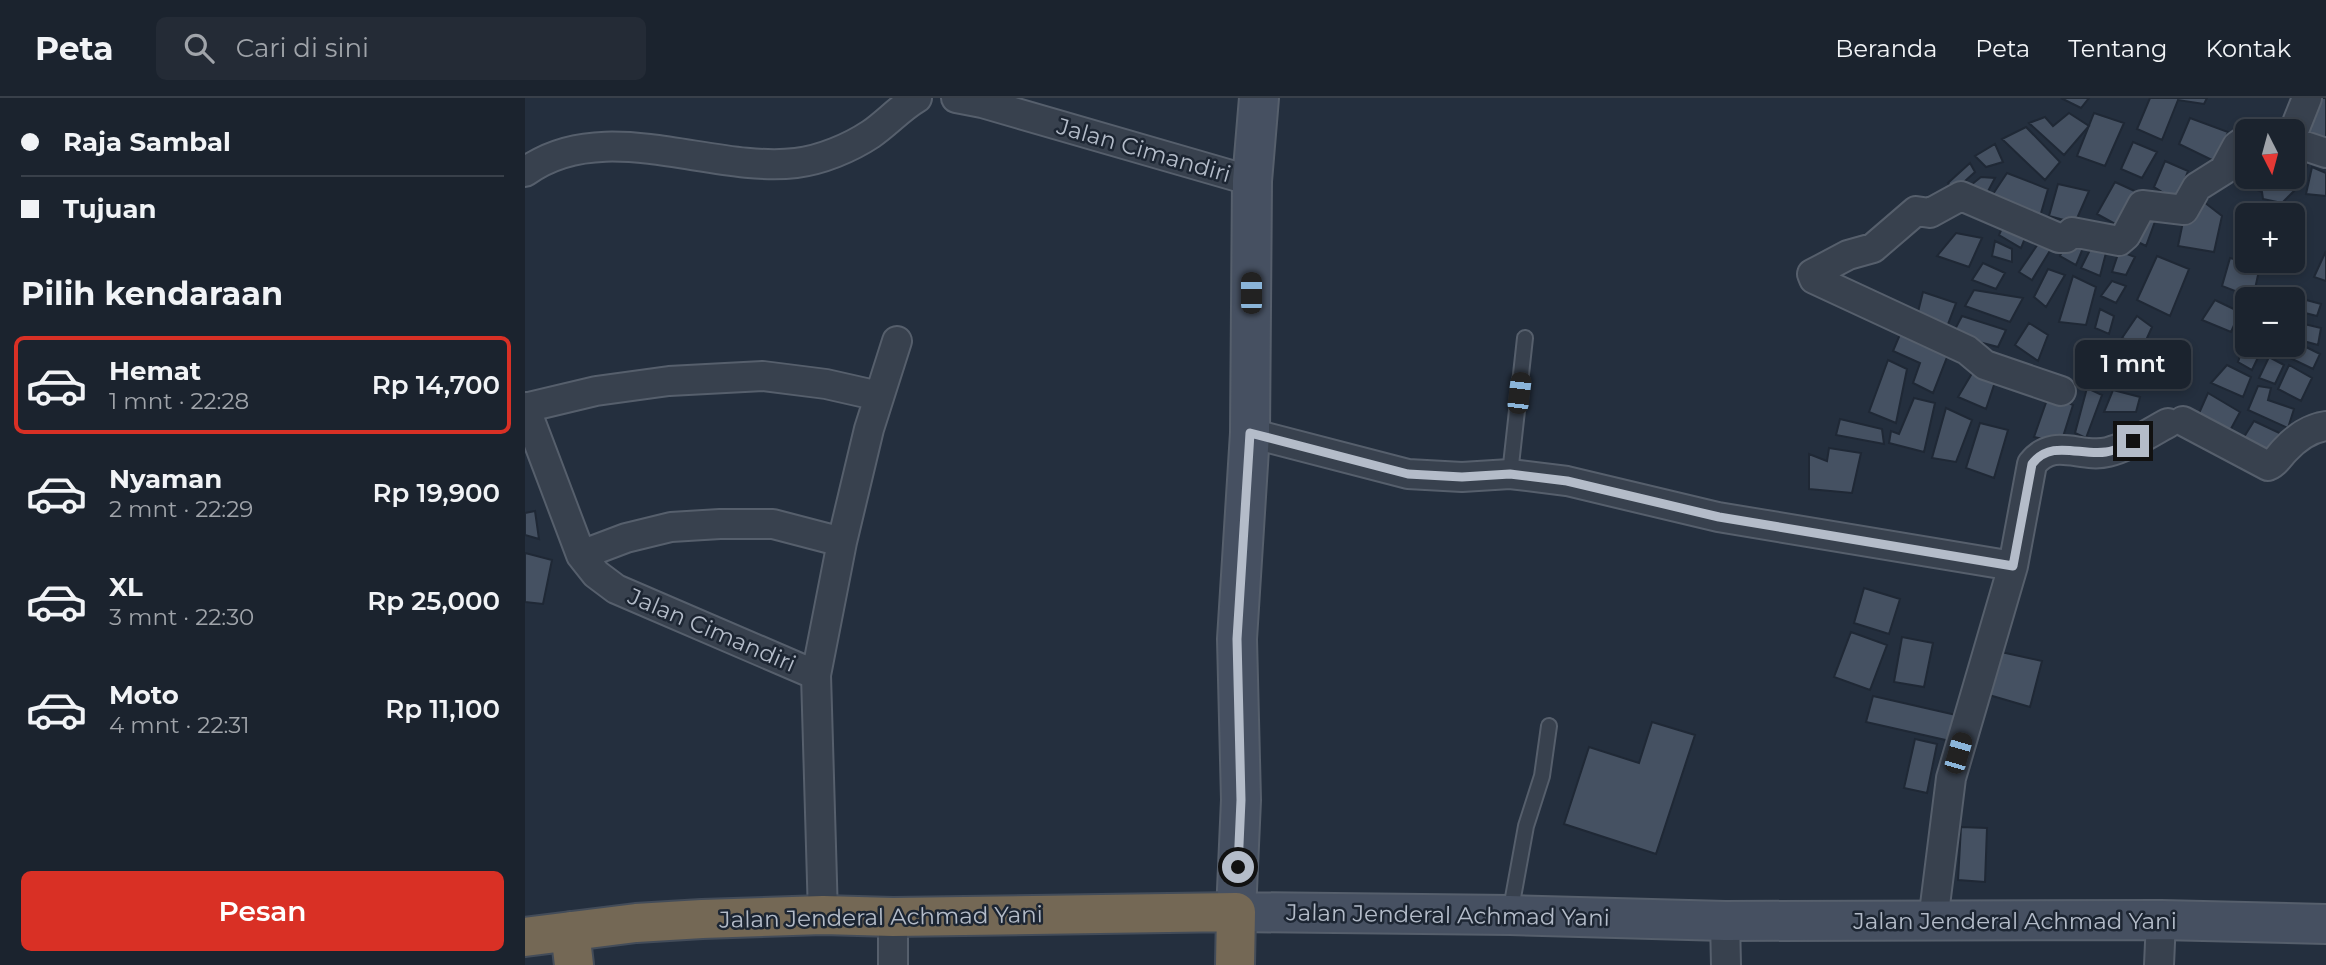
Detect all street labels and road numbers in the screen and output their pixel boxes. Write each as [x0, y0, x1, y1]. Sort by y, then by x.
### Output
street label: Jalan Cimandiri [1053, 112, 1234, 188]
street label: Jalan Cimandiri [623, 582, 800, 678]
street label: Jalan Jenderal Achmad Yani [1285, 898, 1610, 932]
street label: Jalan Jenderal Achmad Yani [718, 900, 1043, 934]
street label: Jalan Jenderal Achmad Yani [1852, 907, 2177, 935]

